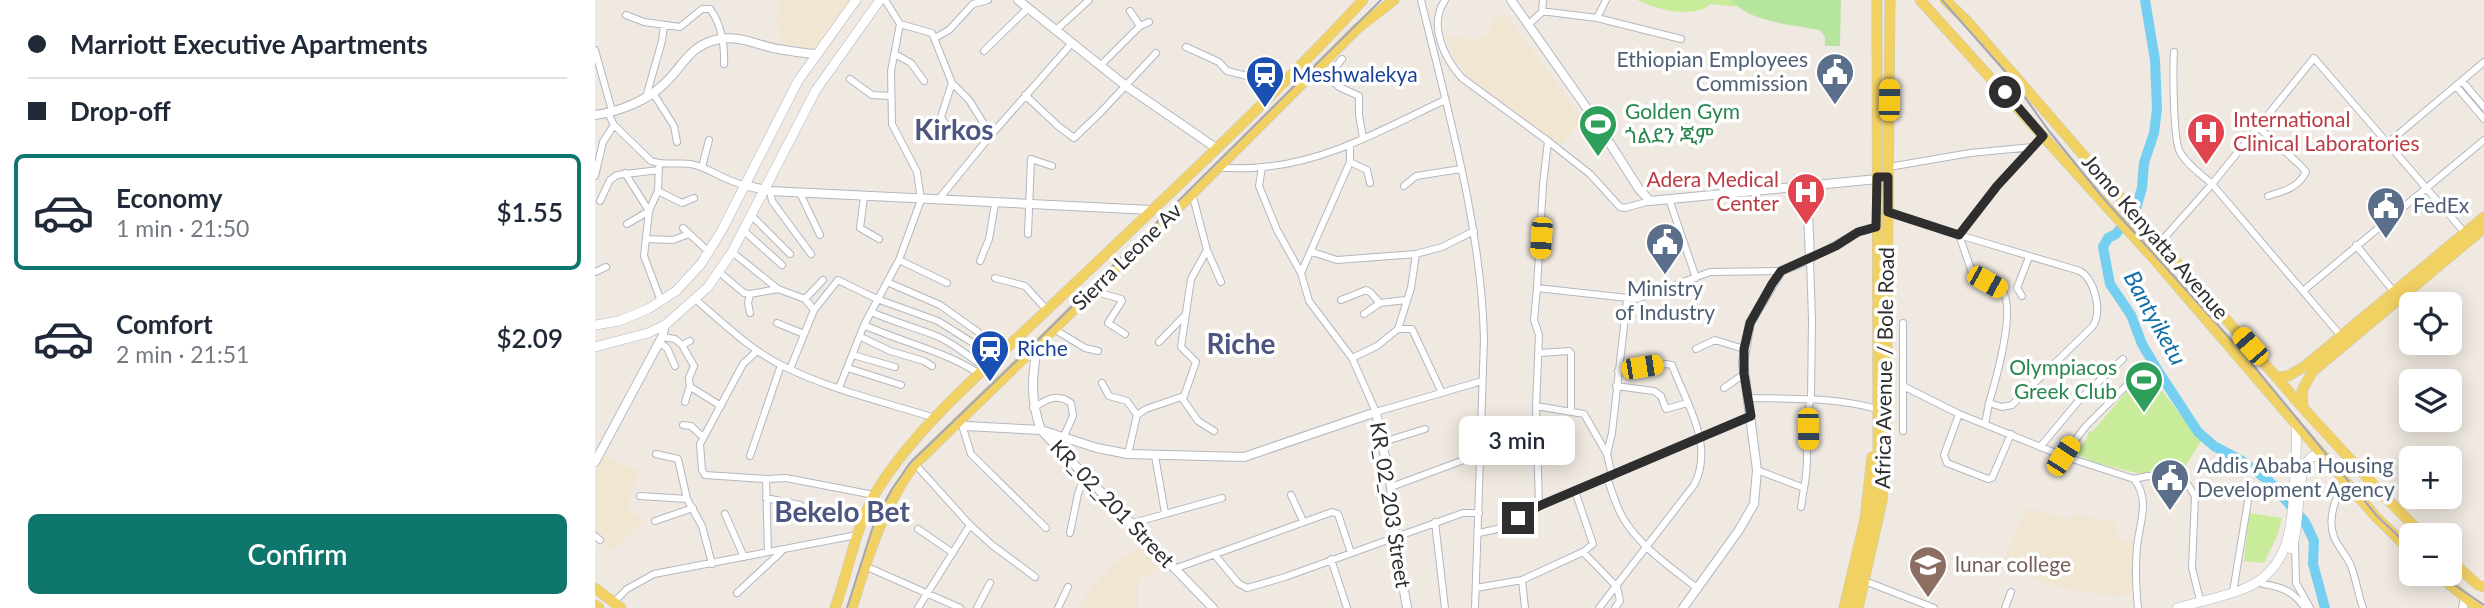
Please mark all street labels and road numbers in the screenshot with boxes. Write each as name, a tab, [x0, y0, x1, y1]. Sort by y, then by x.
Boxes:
street label: Jomo Kenyatta Avenue	[2078, 148, 2235, 324]
street label: Sierra Leone Av	[1066, 197, 1186, 315]
street label: Africa Avenue / Bole Road	[1869, 247, 1898, 489]
street label: KR_02_203 Street	[1366, 420, 1417, 590]
street label: KR_02_201 Street	[1046, 434, 1181, 572]

